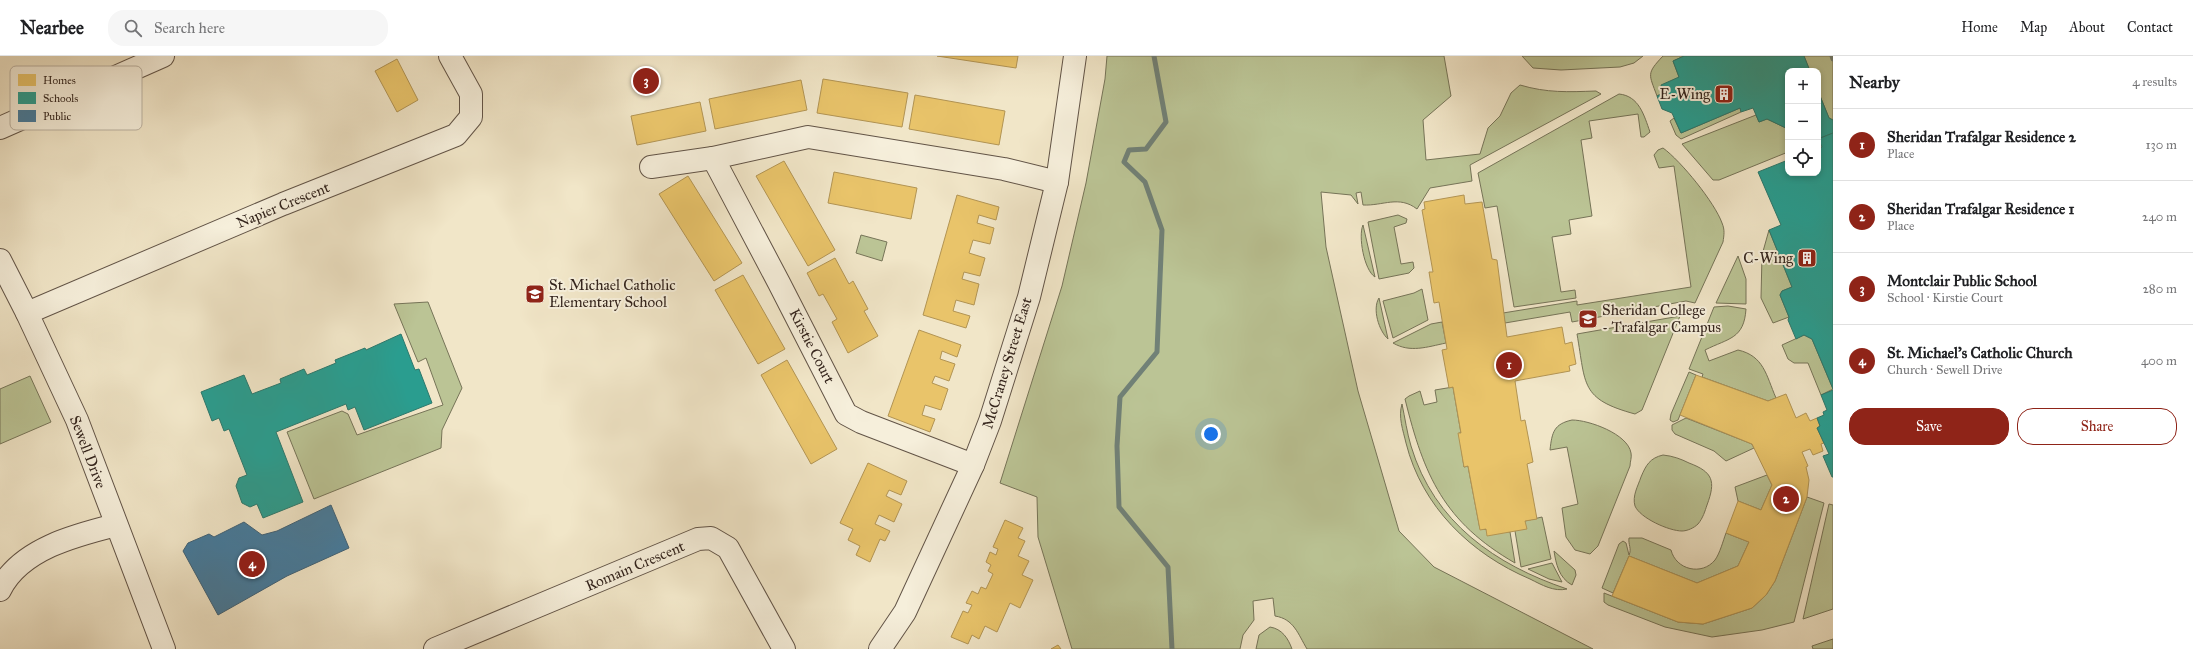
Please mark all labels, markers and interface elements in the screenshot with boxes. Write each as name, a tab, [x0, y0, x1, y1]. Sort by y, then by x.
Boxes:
search box	[108, 10, 388, 46]
text: Nearbee	[20, 16, 84, 39]
icon: search	[122, 17, 144, 39]
text: Search here	[154, 19, 225, 37]
text: Home	[1961, 19, 1998, 36]
text: Map	[2020, 19, 2047, 36]
text: About	[2069, 19, 2105, 36]
text: Contact	[2127, 19, 2173, 36]
legend	[10, 66, 142, 130]
pin: 3	[633, 66, 659, 96]
map controls	[1785, 68, 1821, 176]
button: +	[1785, 68, 1821, 104]
text: Nearby	[1849, 72, 1900, 93]
text: Homes	[43, 74, 76, 87]
text: 4 results	[2132, 74, 2177, 90]
building icon: E-Wing	[1713, 83, 1735, 105]
place label: E-Wing	[1660, 85, 1711, 103]
text: Schools	[43, 92, 78, 105]
button: −	[1785, 104, 1821, 140]
text: Public	[43, 110, 71, 123]
text: Sheridan Trafalgar Residence 2	[1887, 128, 2076, 146]
text: 1	[1859, 137, 1865, 153]
text: 130 m	[2145, 137, 2177, 153]
button: locate	[1785, 140, 1821, 176]
text: Place	[1887, 146, 1914, 162]
street label: Napier Crescent	[234, 178, 333, 232]
text: Sheridan Trafalgar Residence 1	[1887, 200, 2074, 218]
text: 2	[1859, 209, 1865, 225]
text: 240 m	[2142, 209, 2177, 225]
text: Place	[1887, 218, 1914, 234]
building icon: C-Wing	[1796, 247, 1818, 269]
place label: C-Wing	[1743, 249, 1794, 267]
text: Montclair Public School	[1887, 272, 2037, 290]
place label: St. Michael Catholic Elementary School	[549, 276, 676, 311]
text: 3	[1859, 281, 1865, 297]
text: 280 m	[2142, 281, 2177, 297]
school or university icon: St. Michael Catholic Elementary School	[524, 283, 546, 305]
text: School · Kirstie Court	[1887, 290, 2003, 306]
street label: McCraney Street East	[978, 294, 1036, 431]
place label: Sheridan College - Trafalgar Campus	[1602, 301, 1721, 336]
street label: Kirstie Court	[785, 306, 839, 387]
school or university icon: Sheridan College - Trafalgar Campus	[1577, 308, 1599, 330]
text: St. Michael's Catholic Church	[1887, 344, 2073, 362]
pin: 1	[1496, 350, 1522, 380]
text: 4	[1858, 353, 1866, 369]
text: 400 m	[2141, 353, 2177, 369]
text: Church · Sewell Drive	[1887, 362, 2003, 378]
button: Save	[1849, 408, 2009, 445]
button: Share	[2017, 408, 2177, 445]
street label: Sewell Drive	[66, 413, 110, 491]
your location	[1201, 424, 1221, 444]
pin: 2	[1773, 484, 1799, 514]
street label: Romain Crescent	[583, 537, 688, 595]
pin: 4	[239, 549, 265, 579]

